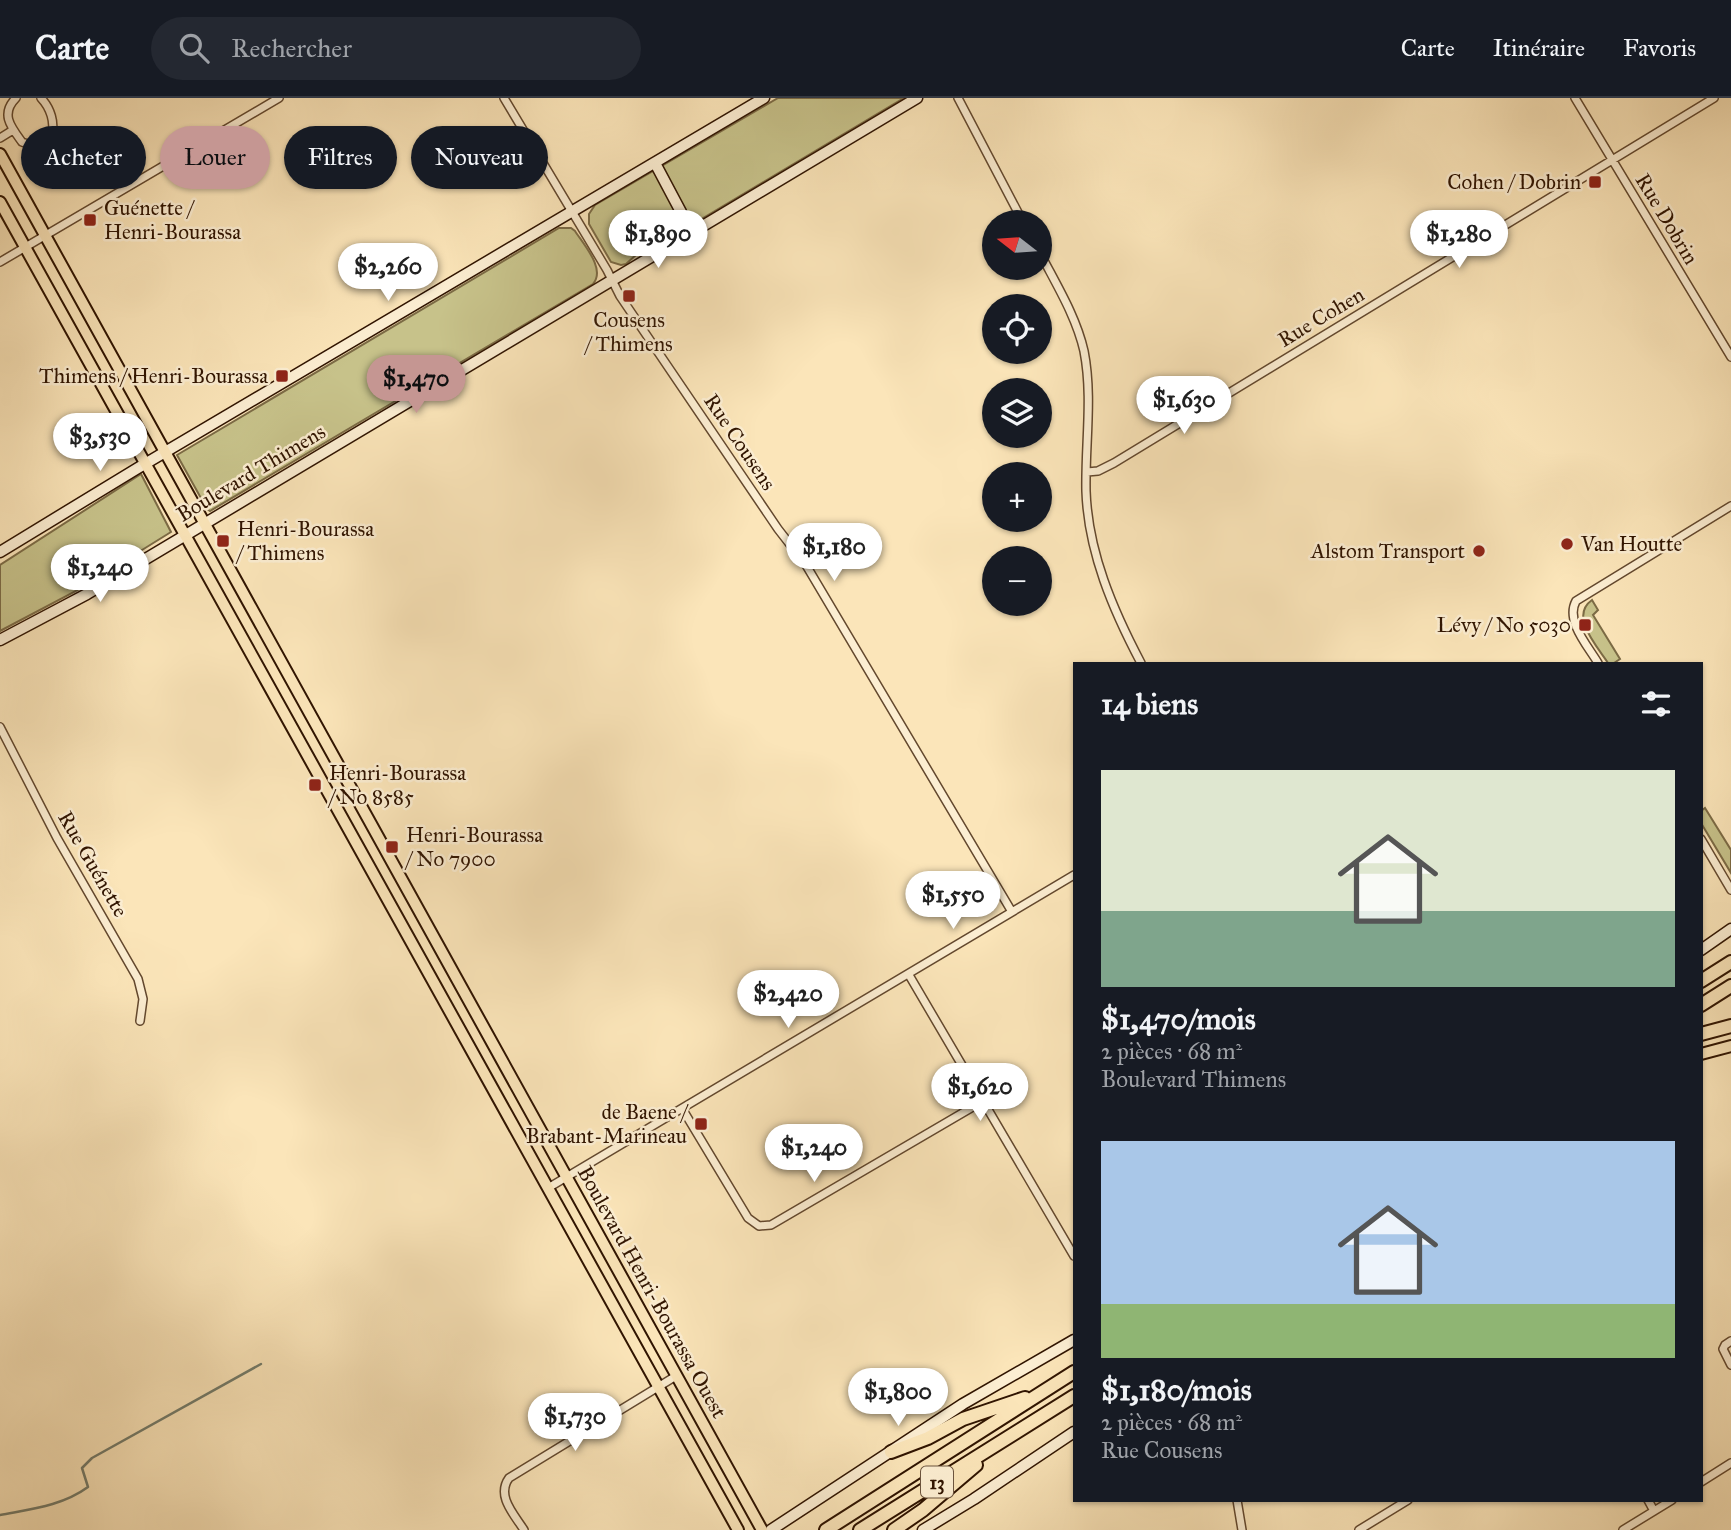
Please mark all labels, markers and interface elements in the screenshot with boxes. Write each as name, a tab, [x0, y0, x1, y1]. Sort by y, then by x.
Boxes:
search box	[151, 17, 641, 80]
text: Carte	[35, 28, 109, 68]
icon: search	[175, 29, 213, 67]
text: Rechercher	[231, 32, 352, 64]
text: Carte	[1401, 33, 1455, 63]
text: Itinéraire	[1493, 33, 1585, 63]
text: Favoris	[1623, 33, 1696, 63]
chip: Acheter	[21, 126, 146, 189]
chip: Louer	[160, 126, 270, 189]
chip: Filtres	[284, 126, 397, 189]
chip: Nouveau	[411, 126, 548, 189]
place label: Cohen / Dobrin	[1447, 169, 1581, 195]
street label: Rue Dobrin	[1630, 169, 1704, 269]
marker: Cohen / Dobrin	[1587, 174, 1603, 190]
place label: Guénette / Henri-Bourassa	[104, 195, 241, 245]
north arrow	[982, 210, 1052, 280]
map controls	[982, 210, 1052, 616]
pin: $1,890	[601, 211, 715, 270]
pin: $1,280	[1402, 211, 1516, 270]
marker: Guénette / Henri-Bourassa	[82, 212, 98, 228]
text: $1,890	[625, 219, 691, 247]
text: $1,280	[1426, 219, 1492, 247]
pin: $2,260	[331, 244, 445, 303]
text: $2,260	[354, 252, 422, 280]
street label: Rue Cohen	[1273, 281, 1369, 353]
marker: Cousens / Thimens	[621, 288, 637, 304]
button: locate	[982, 294, 1052, 364]
place label: Cousens / Thimens	[583, 307, 673, 357]
pin: $1,470	[359, 356, 473, 415]
place label: Thimens / Henri-Bourassa	[39, 363, 268, 389]
text: $1,470	[383, 364, 449, 392]
marker: Thimens / Henri-Bourassa	[274, 368, 290, 384]
pin: $1,630	[1127, 376, 1241, 436]
button: layers	[982, 378, 1052, 448]
text: $1,630	[1152, 385, 1216, 413]
street label: Rue Cousens	[698, 389, 782, 495]
pin: $3,530	[43, 414, 157, 473]
street label: Boulevard Thimens	[172, 418, 330, 528]
text: $3,530	[69, 422, 131, 450]
button: +	[982, 462, 1052, 532]
place label: Henri-Bourassa / Thimens	[235, 516, 374, 566]
pin: $1,180	[777, 524, 891, 583]
place label: Van Houtte	[1580, 531, 1682, 557]
text: $1,180	[802, 532, 866, 560]
marker: Henri-Bourassa / Thimens	[215, 533, 231, 549]
marker: Van Houtte	[1559, 536, 1575, 552]
place label: Alstom Transport	[1310, 538, 1466, 564]
marker: Alstom Transport	[1471, 543, 1487, 559]
pin: $1,240	[43, 545, 157, 604]
button: −	[982, 546, 1052, 616]
text: $1,240	[67, 553, 133, 581]
place label: Lévy / No 5030	[1437, 612, 1571, 638]
marker: Lévy / No 5030	[1577, 617, 1593, 633]
icon: filters	[1637, 685, 1675, 723]
text: 14 biens	[1101, 686, 1198, 722]
place label: Henri-Bourassa / No 8585	[327, 760, 466, 810]
marker: Henri-Bourassa / No 8585	[307, 777, 323, 793]
street label: Rue Guénette	[52, 806, 134, 922]
icon: home	[1325, 816, 1451, 942]
place label: Henri-Bourassa / No 7900	[404, 822, 543, 872]
marker: Henri-Bourassa / No 7900	[384, 839, 400, 855]
pin: $1,550	[896, 872, 1010, 931]
text: $1,550	[921, 880, 985, 908]
pin: $2,420	[731, 970, 845, 1030]
text: $2,420	[753, 979, 823, 1007]
text: $1,470/mois	[1101, 1001, 1256, 1037]
text: 2 pièces · 68 m²	[1101, 1037, 1242, 1065]
pin: $1,620	[923, 1063, 1037, 1123]
text: Boulevard Thimens	[1101, 1065, 1286, 1093]
text: $1,620	[947, 1072, 1013, 1100]
place label: de Baene / Brabant-Marineau	[526, 1099, 689, 1149]
marker: de Baene / Brabant-Marineau	[693, 1116, 709, 1132]
pin: $1,240	[757, 1124, 871, 1184]
text: $1,240	[781, 1133, 847, 1161]
street label: Boulevard Henri-Bourassa Ouest	[572, 1161, 733, 1423]
icon: home	[1325, 1187, 1451, 1313]
pin: $1,800	[841, 1368, 955, 1428]
text: $1,180/mois	[1101, 1372, 1252, 1408]
text: $1,800	[864, 1377, 932, 1405]
pin: $1,730	[518, 1394, 632, 1453]
text: $1,730	[544, 1402, 606, 1430]
text: 2 pièces · 68 m²	[1101, 1408, 1242, 1436]
text: Rue Cousens	[1101, 1436, 1222, 1464]
road number: 13	[921, 1466, 953, 1498]

